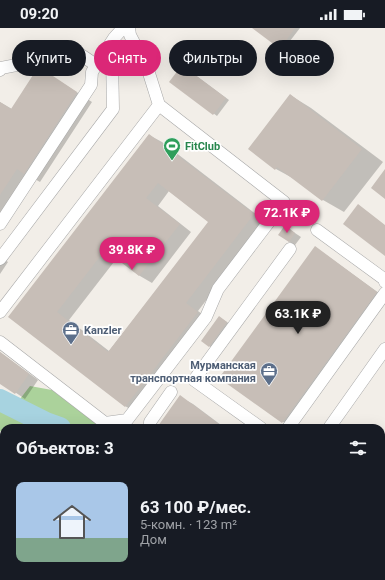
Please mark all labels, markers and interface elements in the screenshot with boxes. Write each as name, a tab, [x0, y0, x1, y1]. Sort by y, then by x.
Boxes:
text: 09:20	[20, 5, 59, 23]
chip: Купить	[12, 40, 86, 76]
chip: Снять	[94, 40, 161, 76]
chip: Фильтры	[169, 40, 257, 76]
chip: Новое	[265, 40, 334, 76]
sports icon: FitClub	[162, 136, 182, 161]
place label: FitClub	[185, 140, 220, 153]
pin: 72.1K ₽	[250, 200, 324, 234]
text: 72.1K ₽	[264, 205, 310, 220]
pin: 39.8K ₽	[95, 237, 169, 271]
text: 39.8K ₽	[109, 242, 155, 257]
pin: 63.1K ₽	[261, 301, 335, 335]
text: 63.1K ₽	[275, 306, 321, 321]
office icon: Kanzler	[61, 320, 81, 345]
place label: Kanzler	[84, 324, 122, 337]
place label: Мурманская транспортная компания	[130, 359, 256, 385]
office icon: Мурманская транспортная компания	[259, 361, 279, 386]
icon: filters	[347, 437, 369, 459]
text: Объектов: 3	[16, 438, 114, 458]
text: 63 100 ₽/мес.	[140, 497, 251, 517]
icon: home	[48, 498, 96, 546]
text: 5-комн. · 123 m²	[140, 517, 237, 532]
text: Дом	[140, 532, 167, 547]

